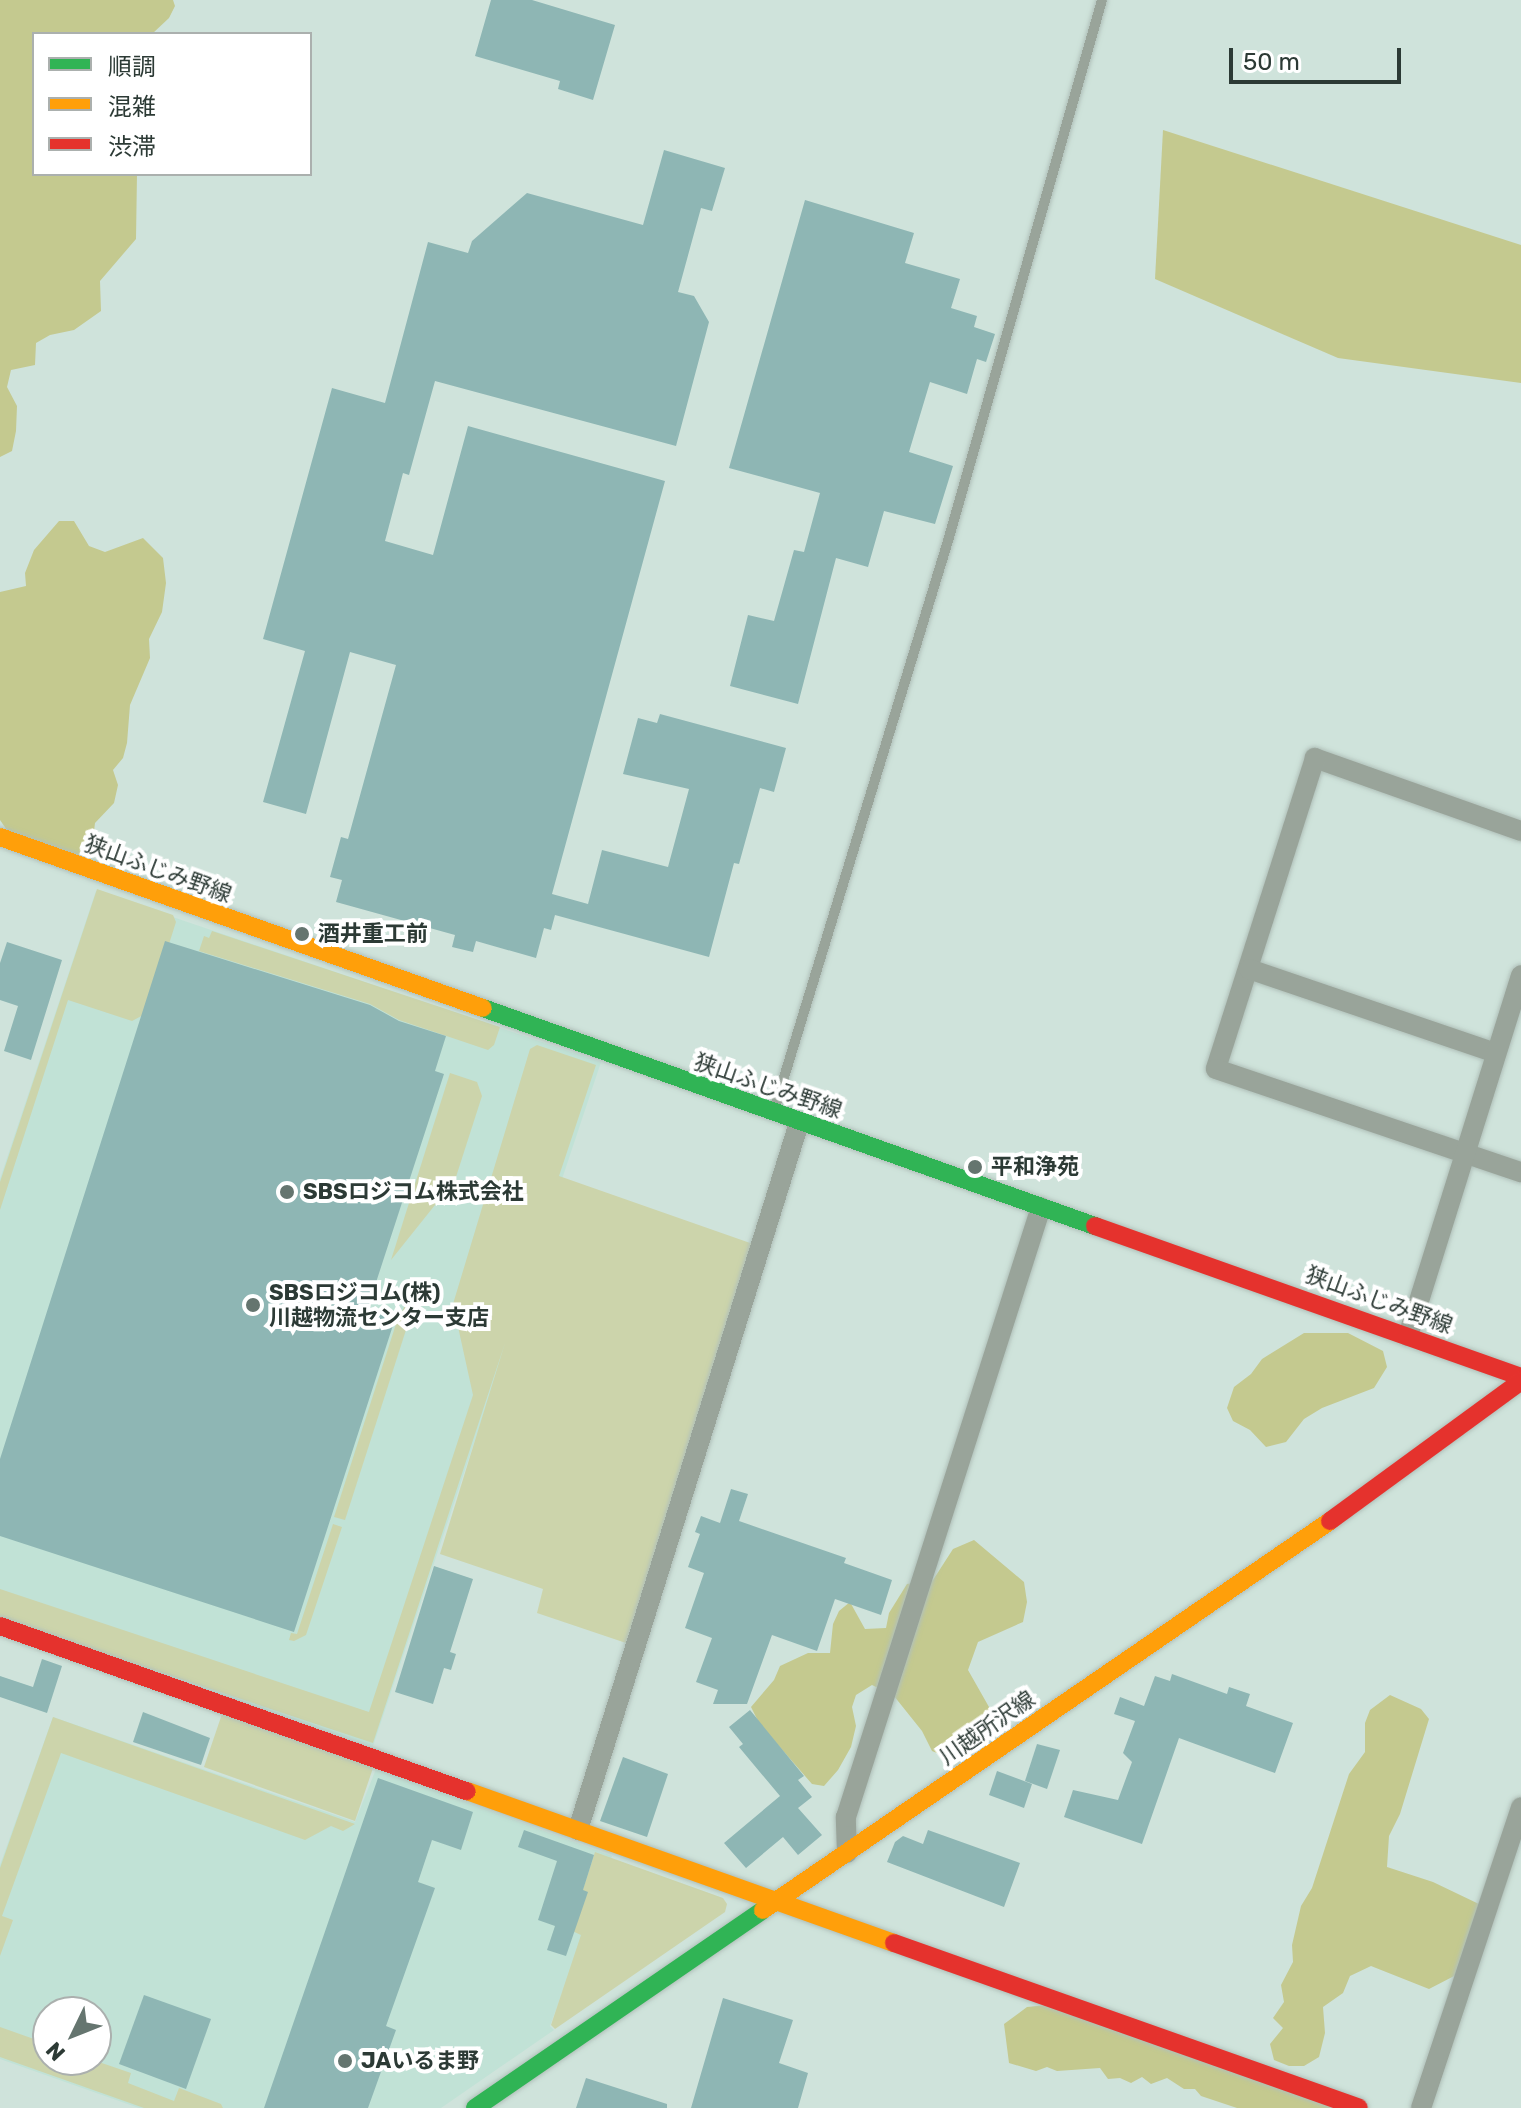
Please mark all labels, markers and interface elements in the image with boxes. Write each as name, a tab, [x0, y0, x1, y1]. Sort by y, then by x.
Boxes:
legend	[32, 32, 312, 176]
scale bar	[1233, 32, 1405, 82]
text: 50 m	[1243, 48, 1300, 76]
text: 順調	[108, 53, 156, 81]
text: 混雑	[108, 93, 156, 121]
text: 渋滞	[108, 133, 156, 161]
street label: 狭山ふじみ野線	[81, 830, 235, 908]
place label: 酒井重工前	[318, 921, 428, 947]
marker: 酒井重工前	[293, 925, 311, 943]
street label: 狭山ふじみ野線	[691, 1048, 845, 1124]
place label: 平和浄苑	[991, 1154, 1079, 1180]
marker: 平和浄苑	[966, 1158, 984, 1176]
place label: SBSロジコム株式会社	[303, 1179, 524, 1205]
marker: SBSロジコム株式会社	[278, 1183, 296, 1201]
street label: 狭山ふじみ野線	[1302, 1261, 1456, 1339]
place label: SBSロジコム(株) 川越物流センター支店	[269, 1279, 489, 1330]
marker: SBSロジコム(株) 川越物流センター支店	[244, 1296, 262, 1314]
street label: 川越所沢線	[934, 1686, 1040, 1770]
north arrow	[32, 1996, 112, 2076]
text: N	[40, 2036, 71, 2066]
place label: JAいるま野	[361, 2048, 479, 2074]
marker: JAいるま野	[336, 2052, 354, 2070]

